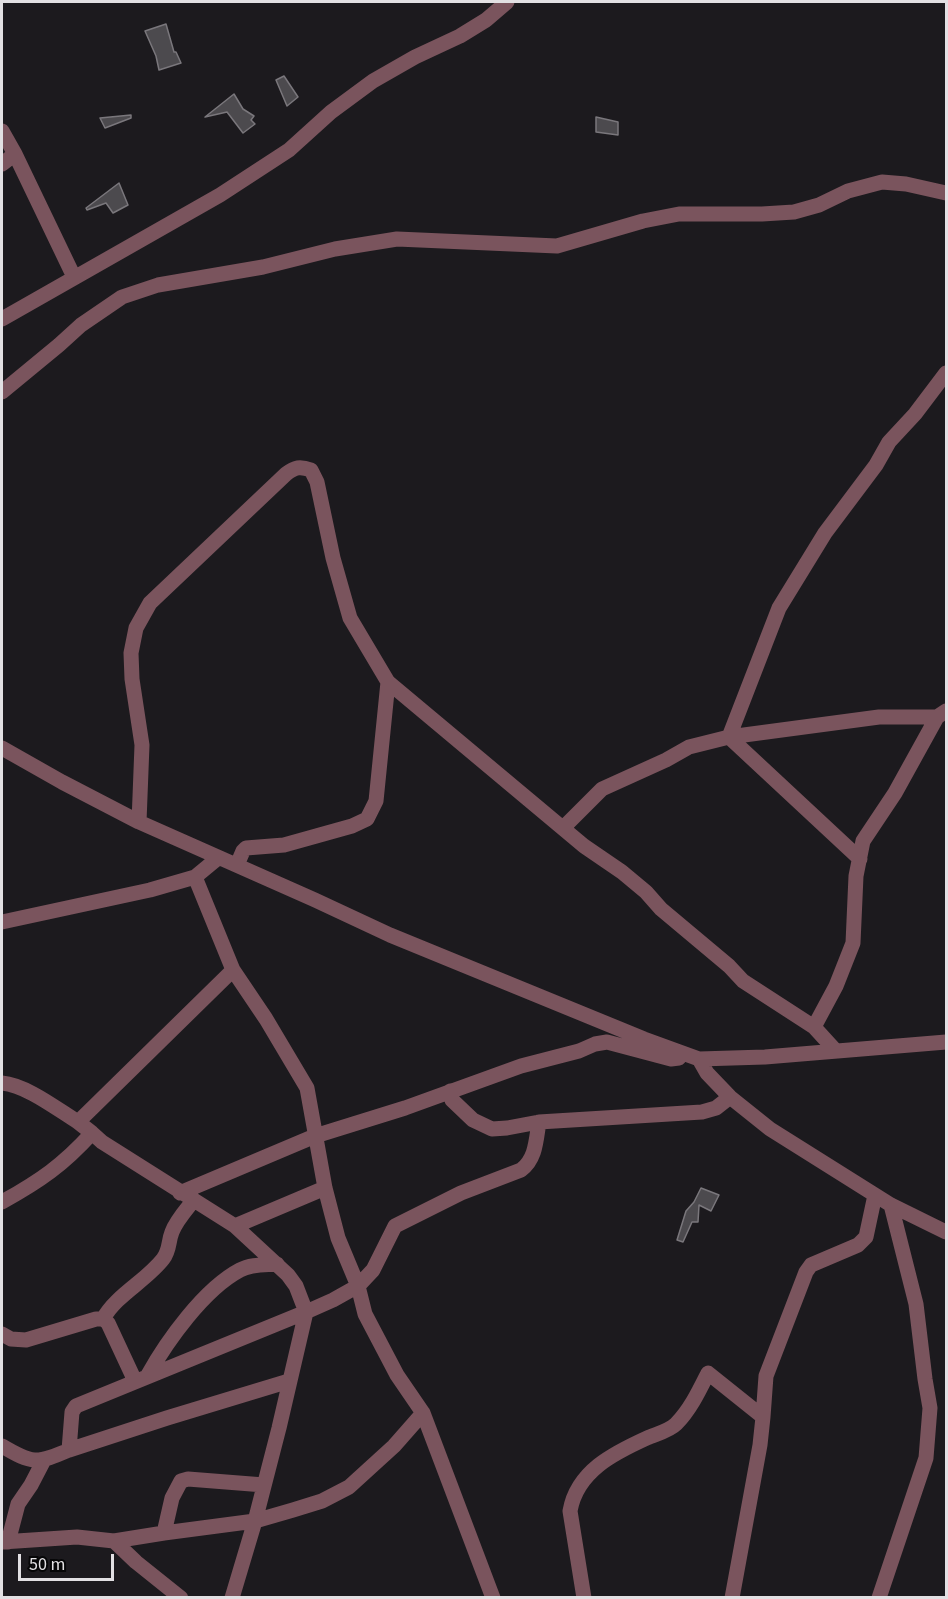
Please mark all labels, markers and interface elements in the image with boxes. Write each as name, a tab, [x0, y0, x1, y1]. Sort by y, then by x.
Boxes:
scale bar	[21, 1542, 117, 1580]
text: 50 m	[29, 1552, 65, 1577]

